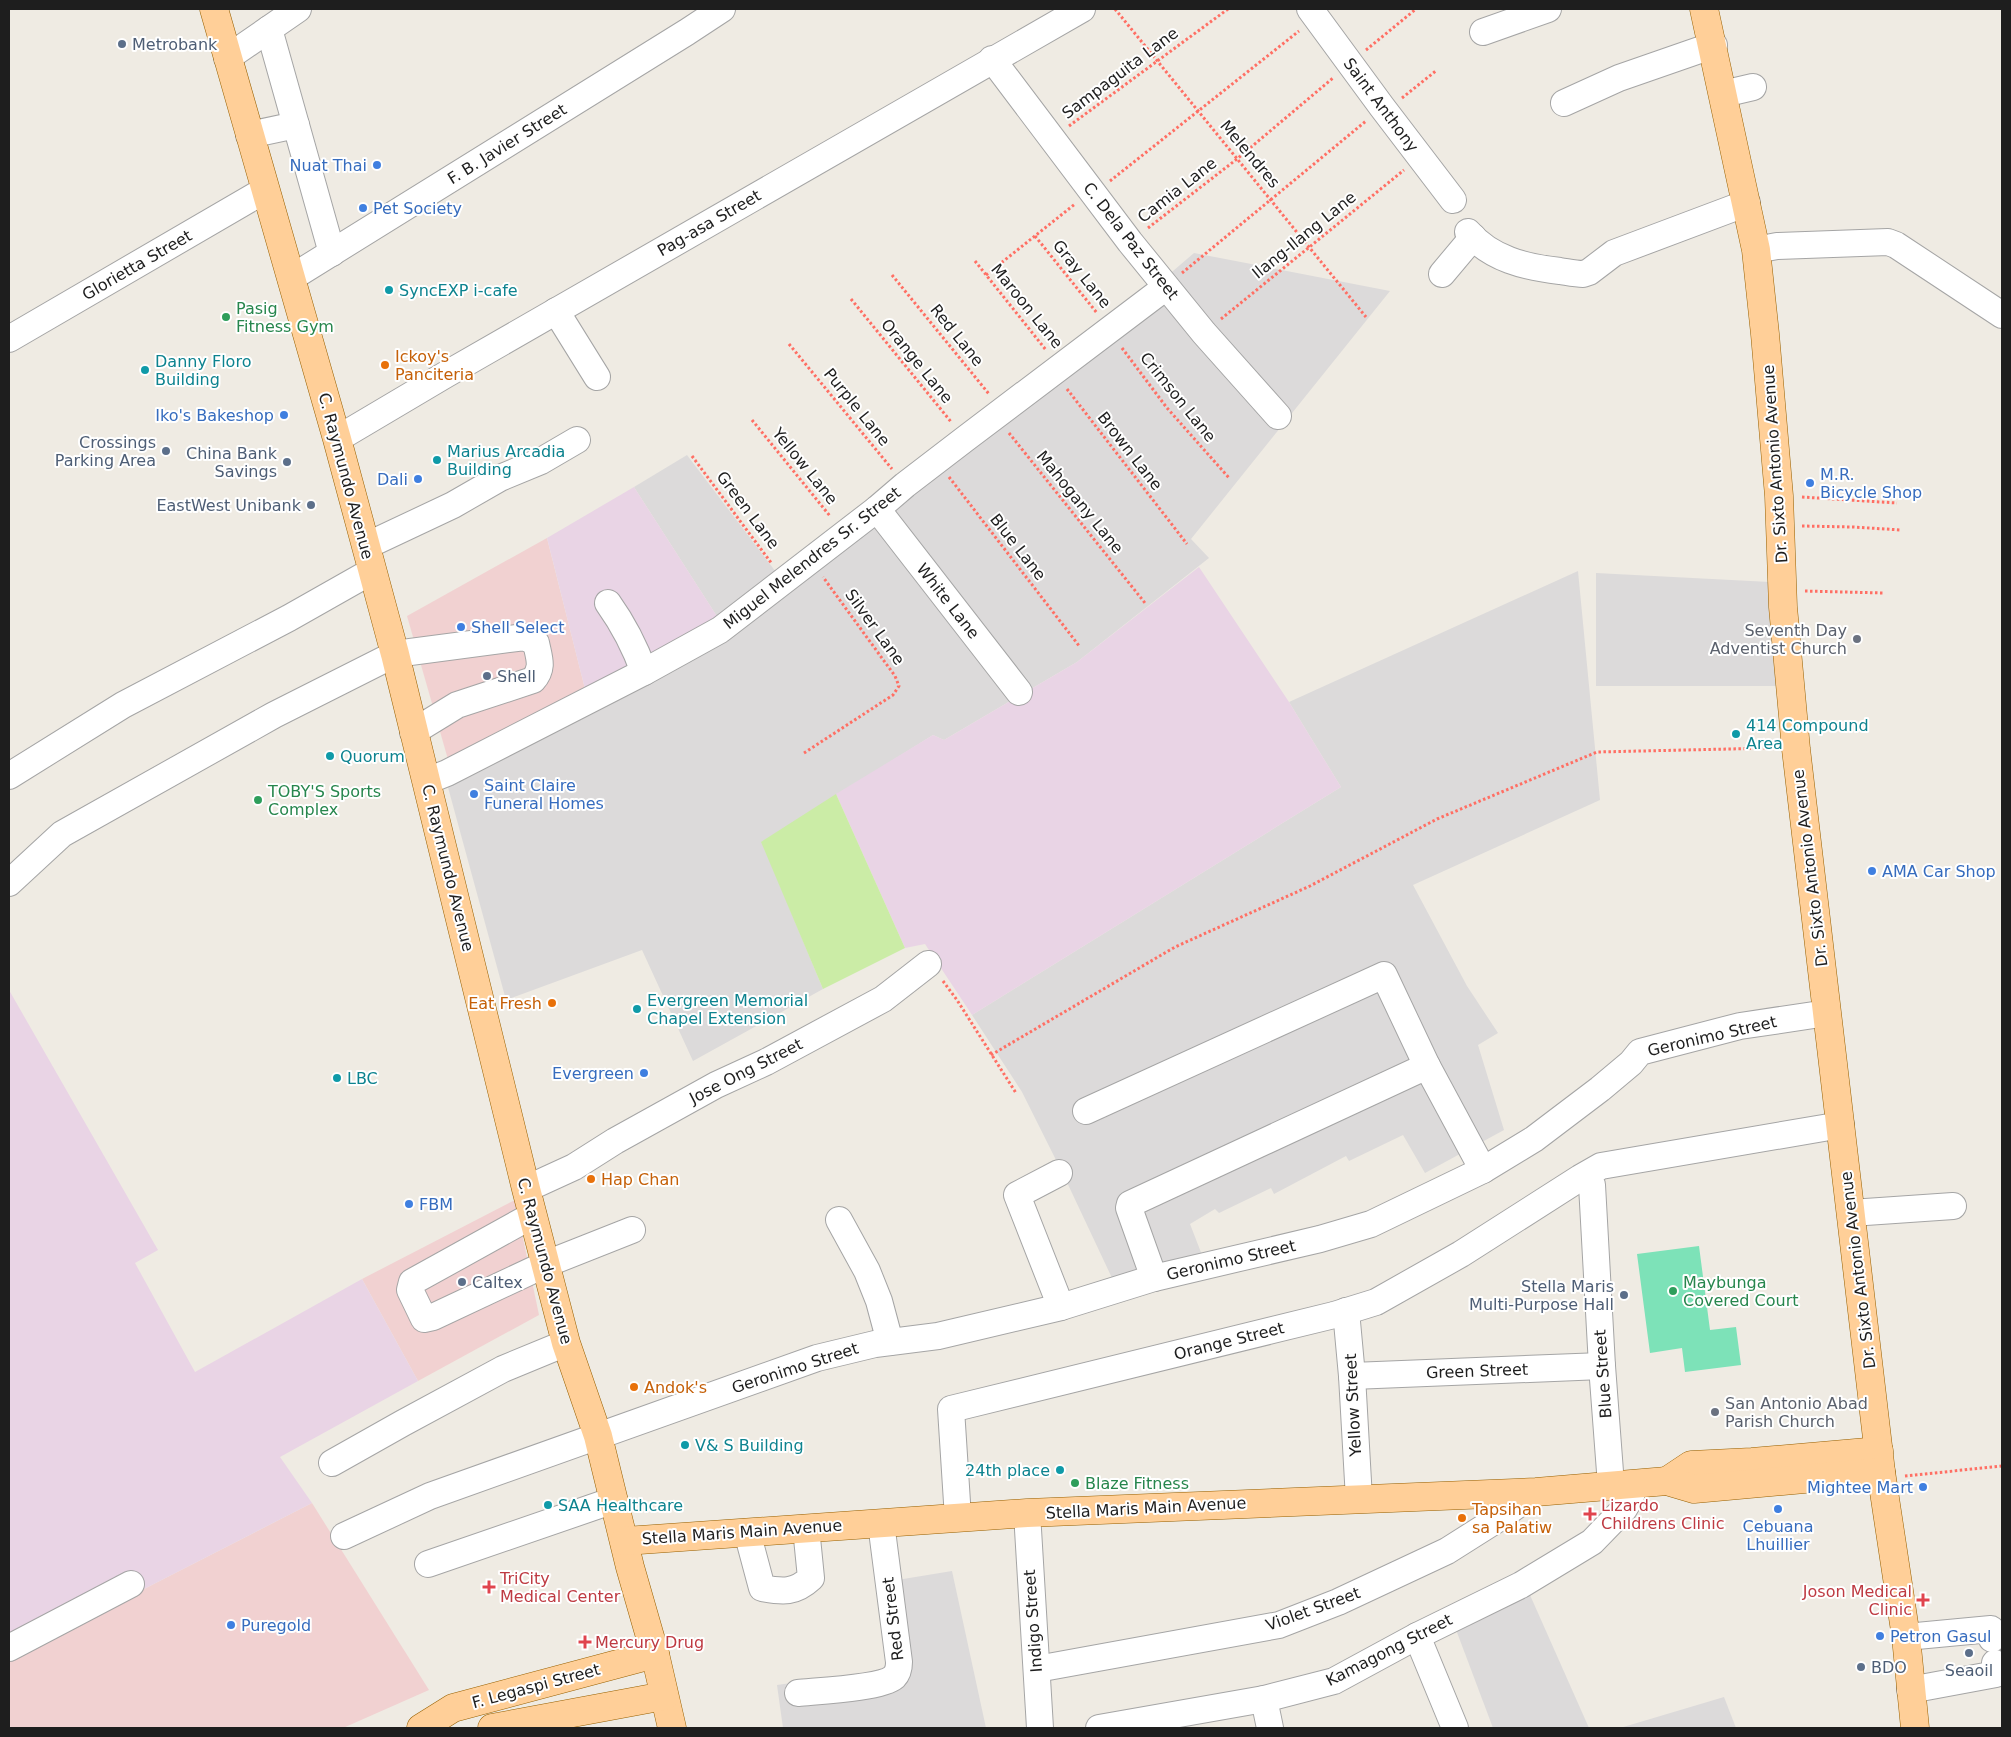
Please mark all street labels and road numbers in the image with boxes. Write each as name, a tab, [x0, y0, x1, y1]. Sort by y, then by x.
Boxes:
street label: Sampaguita Lane	[1058, 23, 1182, 123]
street label: Saint Anthony	[1339, 54, 1423, 156]
street label: F. B. Javier Street	[444, 100, 570, 188]
street label: Melendres	[1216, 116, 1284, 192]
street label: Camia Lane	[1134, 153, 1220, 227]
street label: C. Dela Paz Street	[1079, 179, 1183, 303]
street label: Pag-asa Street	[654, 186, 764, 260]
street label: Ilang-Ilang Lane	[1248, 187, 1360, 283]
street label: Glorietta Street	[79, 226, 195, 304]
street label: Gray Lane	[1049, 236, 1115, 312]
street label: Maroon Lane	[987, 260, 1067, 352]
street label: Red Lane	[926, 300, 988, 370]
street label: Orange Lane	[877, 315, 957, 407]
street label: Crimson Lane	[1136, 348, 1220, 446]
street label: Purple Lane	[820, 364, 894, 450]
street label: Dr. Sixto Antonio Avenue	[1759, 364, 1791, 564]
street label: C. Raymundo Avenue	[315, 391, 377, 561]
street label: Brown Lane	[1094, 408, 1166, 494]
street label: Yellow Lane	[768, 423, 842, 508]
street label: Mahogany Lane	[1033, 447, 1127, 557]
street label: Green Lane	[713, 467, 783, 553]
street label: Miguel Melendres Sr. Street	[720, 483, 904, 633]
street label: Blue Lane	[986, 510, 1050, 584]
street label: White Lane	[913, 560, 983, 642]
street label: Silver Lane	[841, 586, 909, 668]
street label: Dr. Sixto Antonio Avenue	[1788, 768, 1832, 968]
street label: C. Raymundo Avenue	[418, 782, 478, 954]
street label: Geronimo Street	[1646, 1012, 1778, 1060]
street label: Jose Ong Street	[685, 1034, 806, 1108]
street label: Dr. Sixto Antonio Avenue	[1836, 1170, 1880, 1370]
street label: C. Raymundo Avenue	[514, 1176, 576, 1346]
street label: Geronimo Street	[1165, 1236, 1297, 1284]
street label: Orange Street	[1172, 1318, 1286, 1364]
street label: Blue Street	[1590, 1329, 1616, 1419]
street label: Geronimo Street	[729, 1339, 861, 1397]
street label: Yellow Street	[1341, 1353, 1365, 1458]
street label: Green Street	[1426, 1360, 1528, 1382]
street label: Stella Maris Main Avenue	[1045, 1493, 1247, 1523]
street label: Stella Maris Main Avenue	[641, 1516, 843, 1548]
street label: Indigo Street	[1020, 1569, 1046, 1673]
street label: Red Street	[878, 1576, 908, 1662]
street label: Violet Street	[1263, 1583, 1363, 1635]
street label: Kamagong Street	[1323, 1610, 1455, 1690]
street label: F. Legaspi Street	[470, 1660, 602, 1712]

